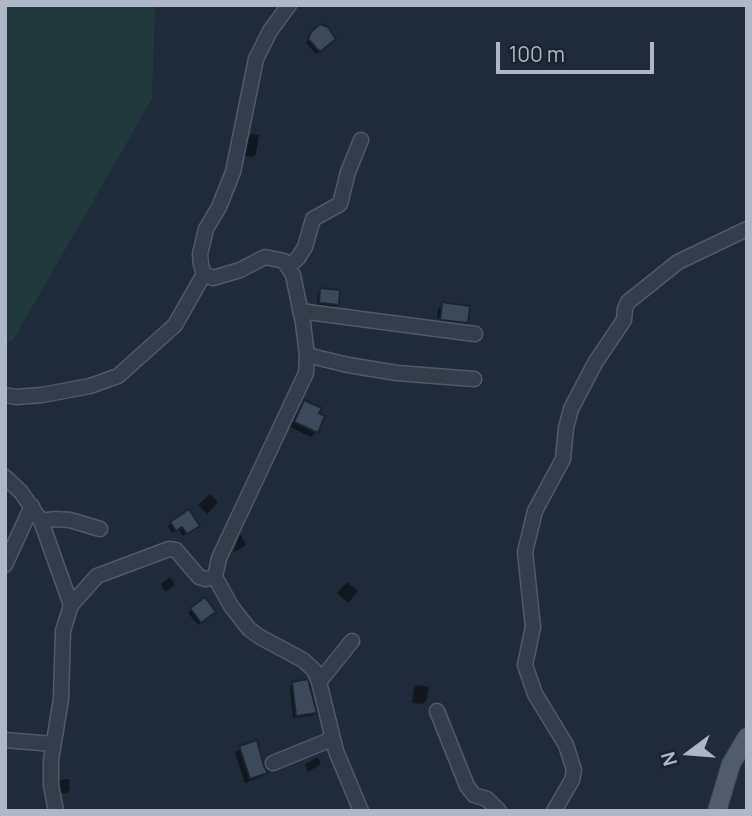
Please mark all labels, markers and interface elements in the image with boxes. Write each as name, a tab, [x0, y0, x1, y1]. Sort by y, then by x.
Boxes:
scale bar	[500, 28, 658, 72]
text: 100 m	[509, 40, 565, 68]
north arrow	[654, 718, 724, 788]
text: N	[654, 749, 683, 769]

